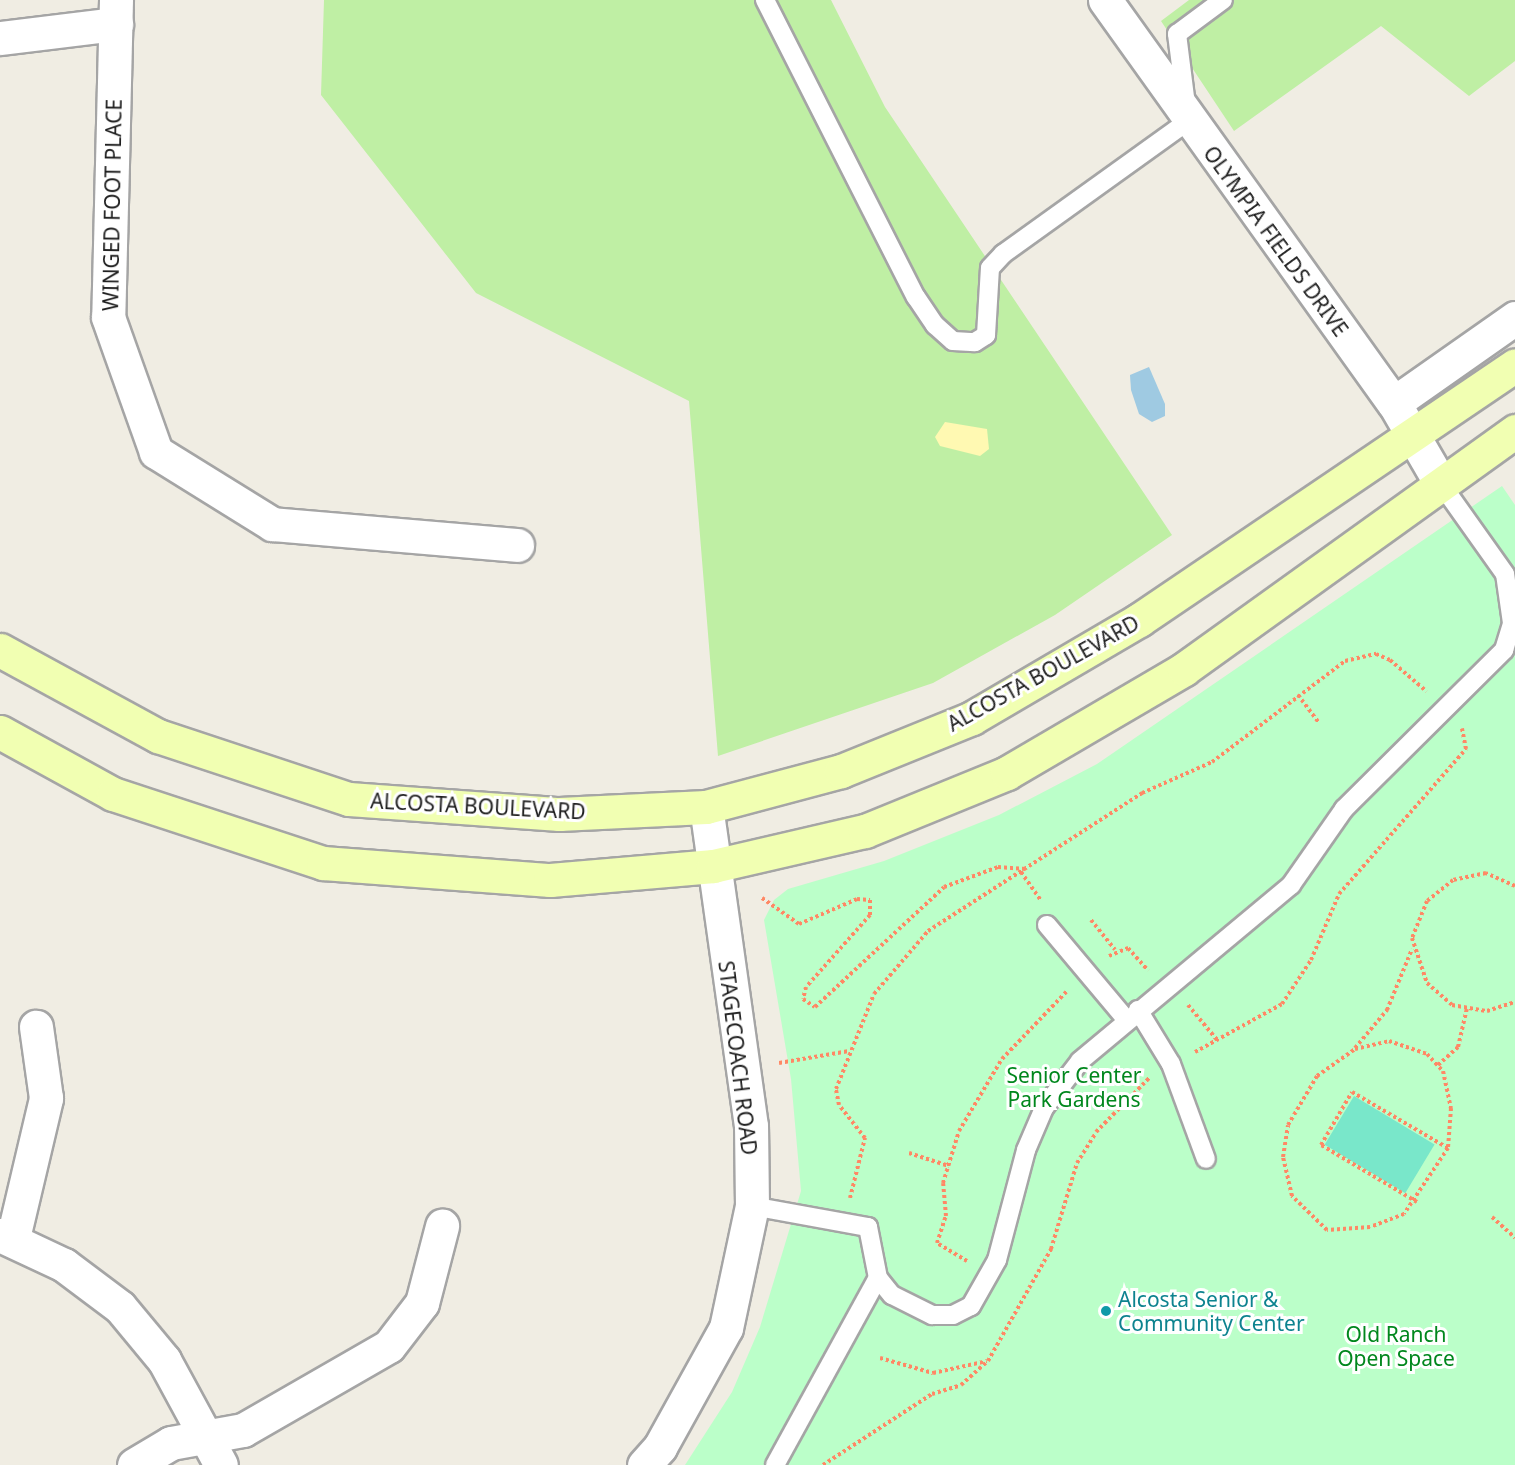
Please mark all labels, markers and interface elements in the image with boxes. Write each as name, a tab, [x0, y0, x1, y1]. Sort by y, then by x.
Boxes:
street label: WINGED FOOT PLACE	[98, 99, 126, 311]
street label: OLYMPIA FIELDS DRIVE	[1198, 141, 1354, 341]
street label: ALCOSTA BOULEVARD	[943, 610, 1143, 736]
street label: ALCOSTA BOULEVARD	[370, 788, 586, 824]
street label: STAGECOACH ROAD	[714, 959, 762, 1157]
park label: Senior Center Park Gardens	[1007, 1062, 1141, 1112]
place label: Alcosta Senior & Community Center	[1118, 1286, 1305, 1336]
marker: Alcosta Senior & Community Center	[1099, 1304, 1113, 1318]
park label: Old Ranch Open Space	[1337, 1321, 1455, 1371]

